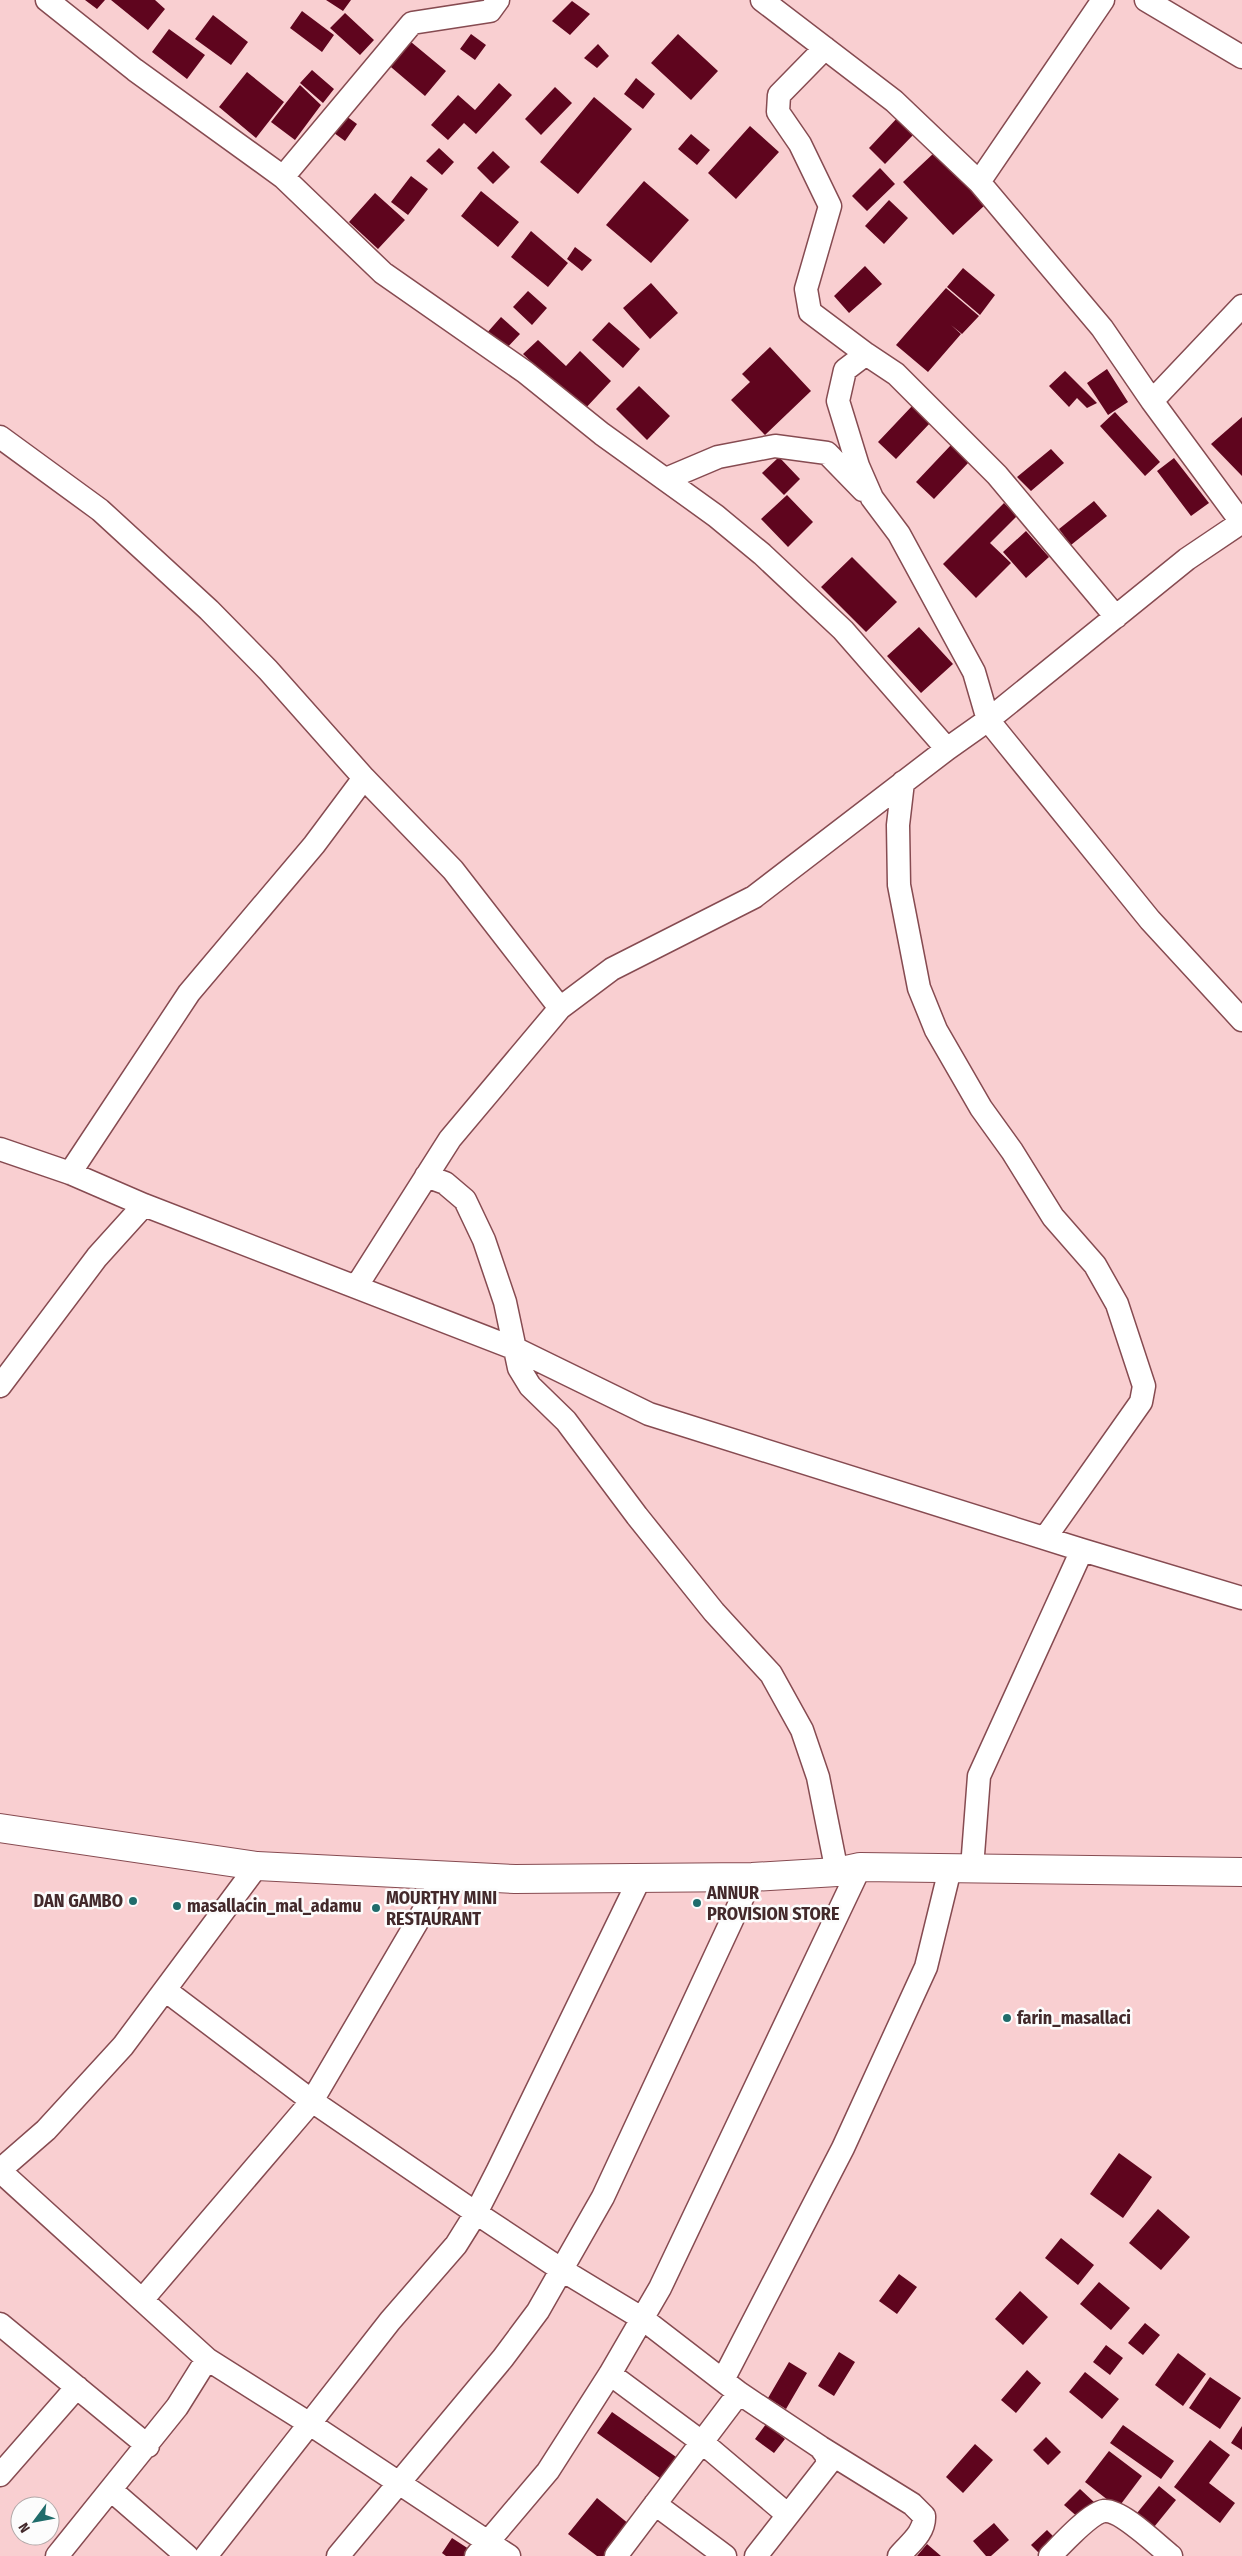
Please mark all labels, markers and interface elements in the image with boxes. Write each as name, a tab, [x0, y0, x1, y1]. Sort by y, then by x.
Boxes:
place label: ANNUR PROVISION STORE	[706, 1882, 840, 1925]
place label: MOURTHY MINI RESTAURANT	[386, 1887, 497, 1930]
place label: DAN GAMBO	[33, 1890, 123, 1912]
marker: DAN GAMBO	[127, 1895, 139, 1907]
place label: masallacin_mal_adamu	[187, 1895, 362, 1917]
marker: ANNUR PROVISION STORE	[691, 1897, 703, 1909]
marker: masallacin_mal_adamu	[171, 1900, 183, 1912]
marker: MOURTHY MINI RESTAURANT	[370, 1902, 382, 1914]
place label: farin_masallaci	[1017, 2007, 1131, 2029]
marker: farin_masallaci	[1001, 2012, 1013, 2024]
north arrow	[10, 2496, 60, 2546]
text: N	[15, 2520, 34, 2536]

